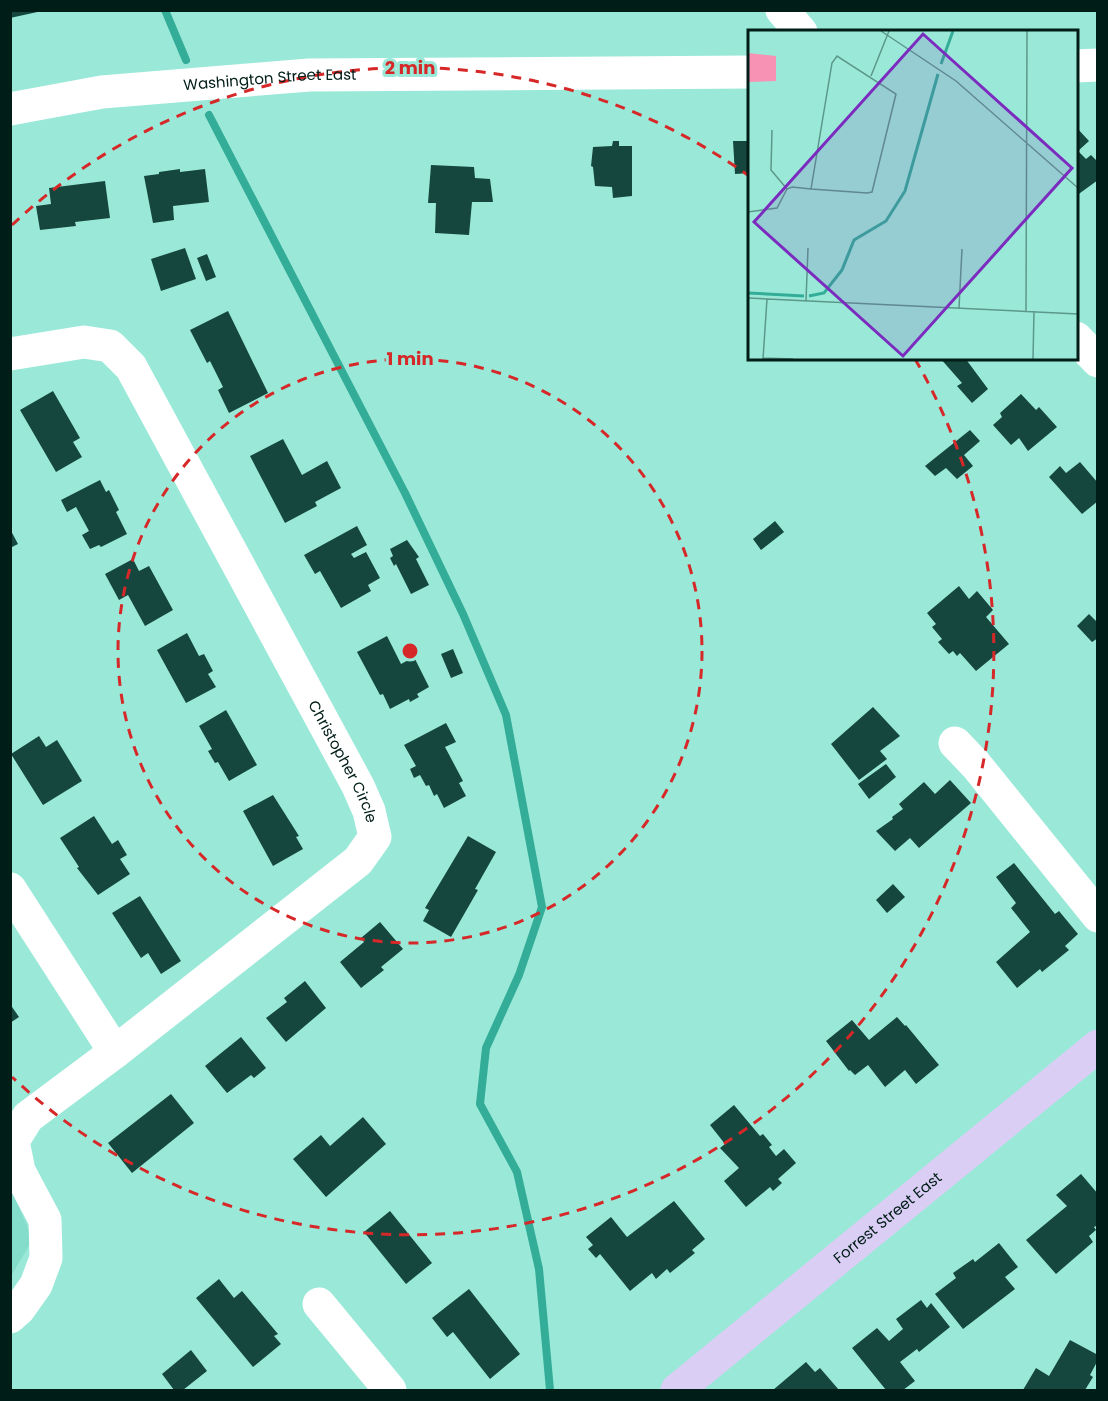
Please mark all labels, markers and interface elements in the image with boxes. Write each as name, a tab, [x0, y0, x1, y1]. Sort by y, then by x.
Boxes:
inset map	[748, 30, 1078, 360]
text: 2 min	[385, 55, 435, 80]
street label: Washington Street East	[182, 64, 357, 95]
text: 1 min	[386, 346, 434, 371]
centre of rings	[400, 641, 420, 661]
street label: Christopher Circle	[303, 696, 382, 825]
street label: Forrest Street East	[829, 1167, 946, 1268]

